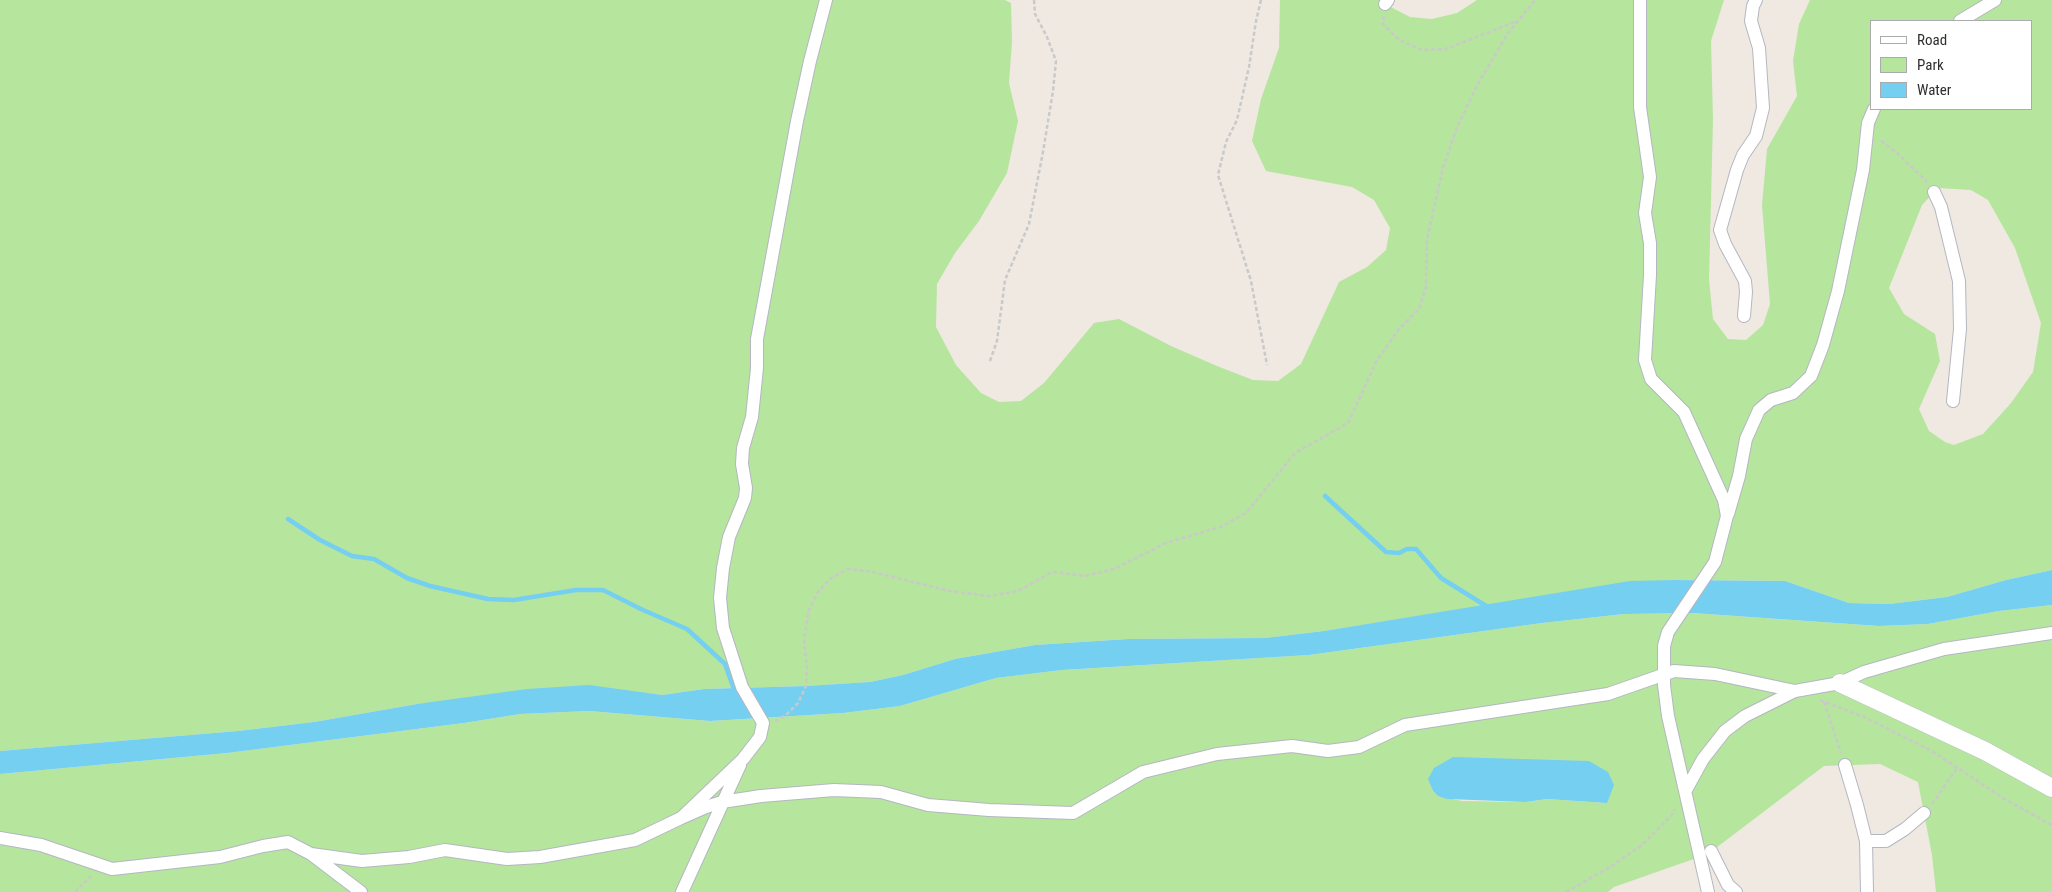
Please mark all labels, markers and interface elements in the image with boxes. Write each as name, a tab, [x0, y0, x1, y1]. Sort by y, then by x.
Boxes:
legend	[1870, 20, 2032, 110]
text: Road	[1917, 31, 1947, 49]
text: Park	[1917, 56, 1944, 74]
text: Water	[1917, 81, 1951, 99]

